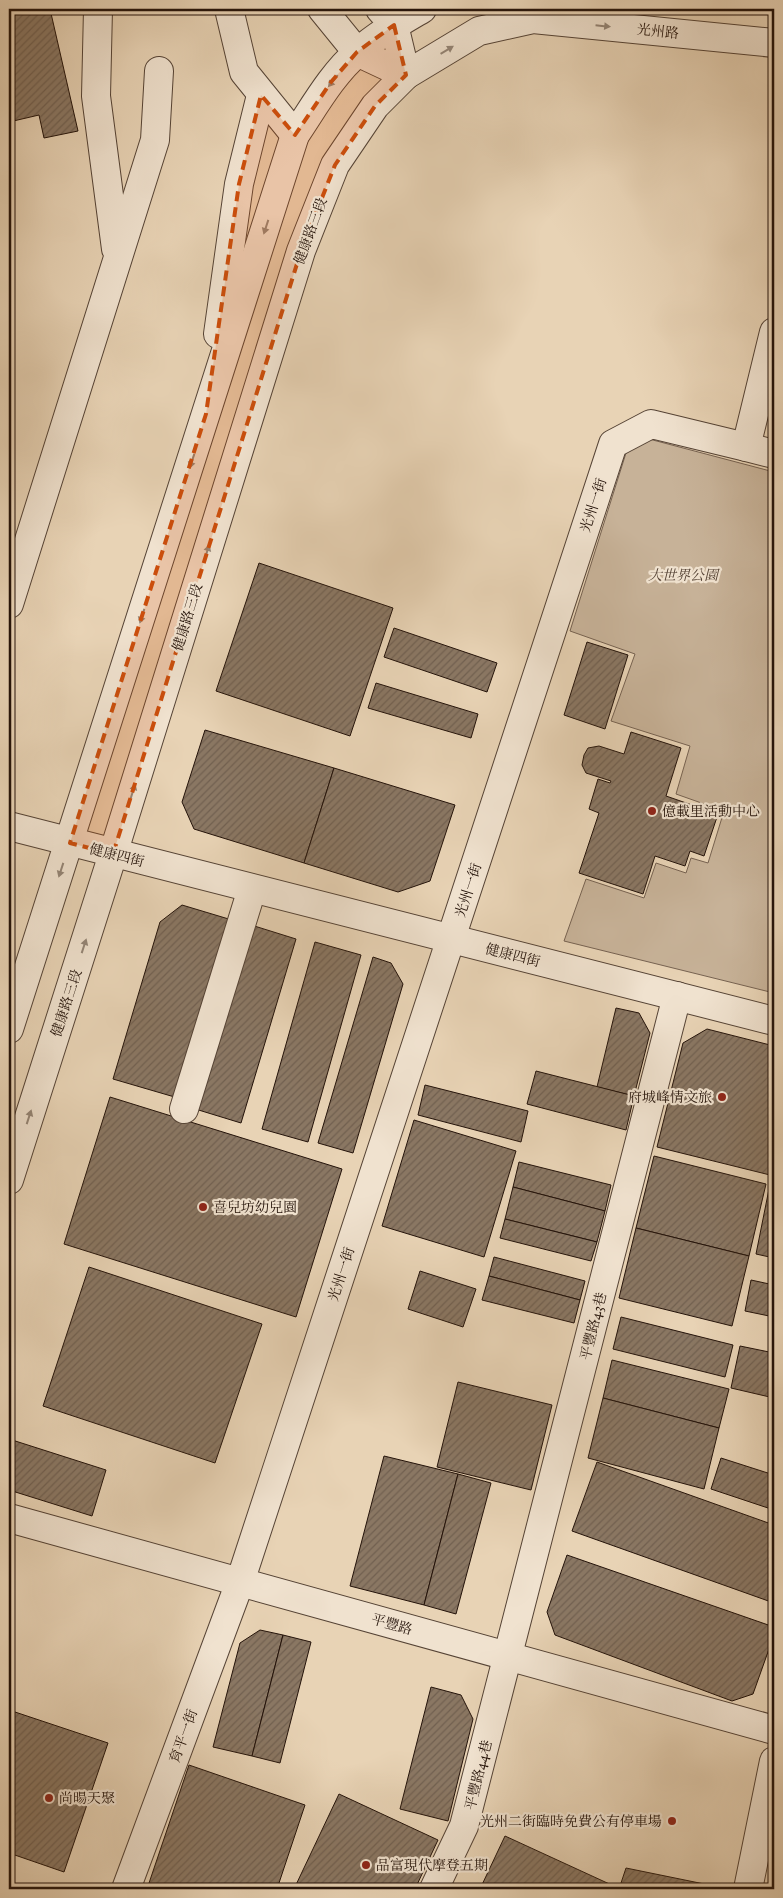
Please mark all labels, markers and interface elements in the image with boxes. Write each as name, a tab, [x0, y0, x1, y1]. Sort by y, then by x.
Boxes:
street label: 光州路	[636, 21, 680, 42]
one-way arrow	[595, 22, 611, 30]
one-way arrow	[441, 45, 454, 54]
one-way arrow	[327, 74, 338, 87]
street label: 健康路三段	[291, 195, 330, 267]
one-way arrow	[262, 220, 269, 235]
one-way arrow	[187, 453, 195, 468]
street label: 光州一街	[577, 476, 610, 534]
one-way arrow	[204, 544, 212, 559]
park label: 大世界公園	[648, 567, 720, 584]
street label: 健康路三段	[169, 581, 206, 653]
one-way arrow	[138, 608, 146, 623]
one-way arrow	[130, 783, 138, 798]
place label: 億載里活動中心	[662, 803, 760, 820]
marker: 億載里活動中心	[646, 805, 658, 817]
street label: 健康四街	[88, 840, 146, 871]
street label: 光州一街	[452, 861, 485, 919]
one-way arrow	[57, 863, 64, 878]
one-way arrow	[81, 938, 88, 953]
street label: 健康四街	[484, 940, 542, 971]
street label: 健康路三段	[48, 967, 85, 1039]
place label: 府城峰情文旅	[628, 1089, 712, 1106]
marker: 府城峰情文旅	[716, 1091, 728, 1103]
one-way arrow	[25, 1109, 33, 1124]
place label: 喜兒坊幼兒園	[213, 1199, 297, 1216]
marker: 喜兒坊幼兒園	[197, 1201, 209, 1213]
street label: 光州一街	[325, 1245, 358, 1303]
street label: 平豐路43巷	[577, 1290, 610, 1362]
street label: 平豐路	[369, 1611, 414, 1638]
street label: 育平一街	[166, 1707, 201, 1765]
street label: 平豐路44巷	[462, 1738, 495, 1812]
place label: 尚暘天聚	[59, 1790, 115, 1807]
marker: 尚暘天聚	[43, 1792, 55, 1804]
place label: 光州二街臨時免費公有停車場	[480, 1813, 662, 1830]
marker: 光州二街臨時免費公有停車場	[666, 1815, 678, 1827]
place label: 品富現代摩登五期	[376, 1857, 488, 1874]
marker: 品富現代摩登五期	[360, 1859, 372, 1871]

